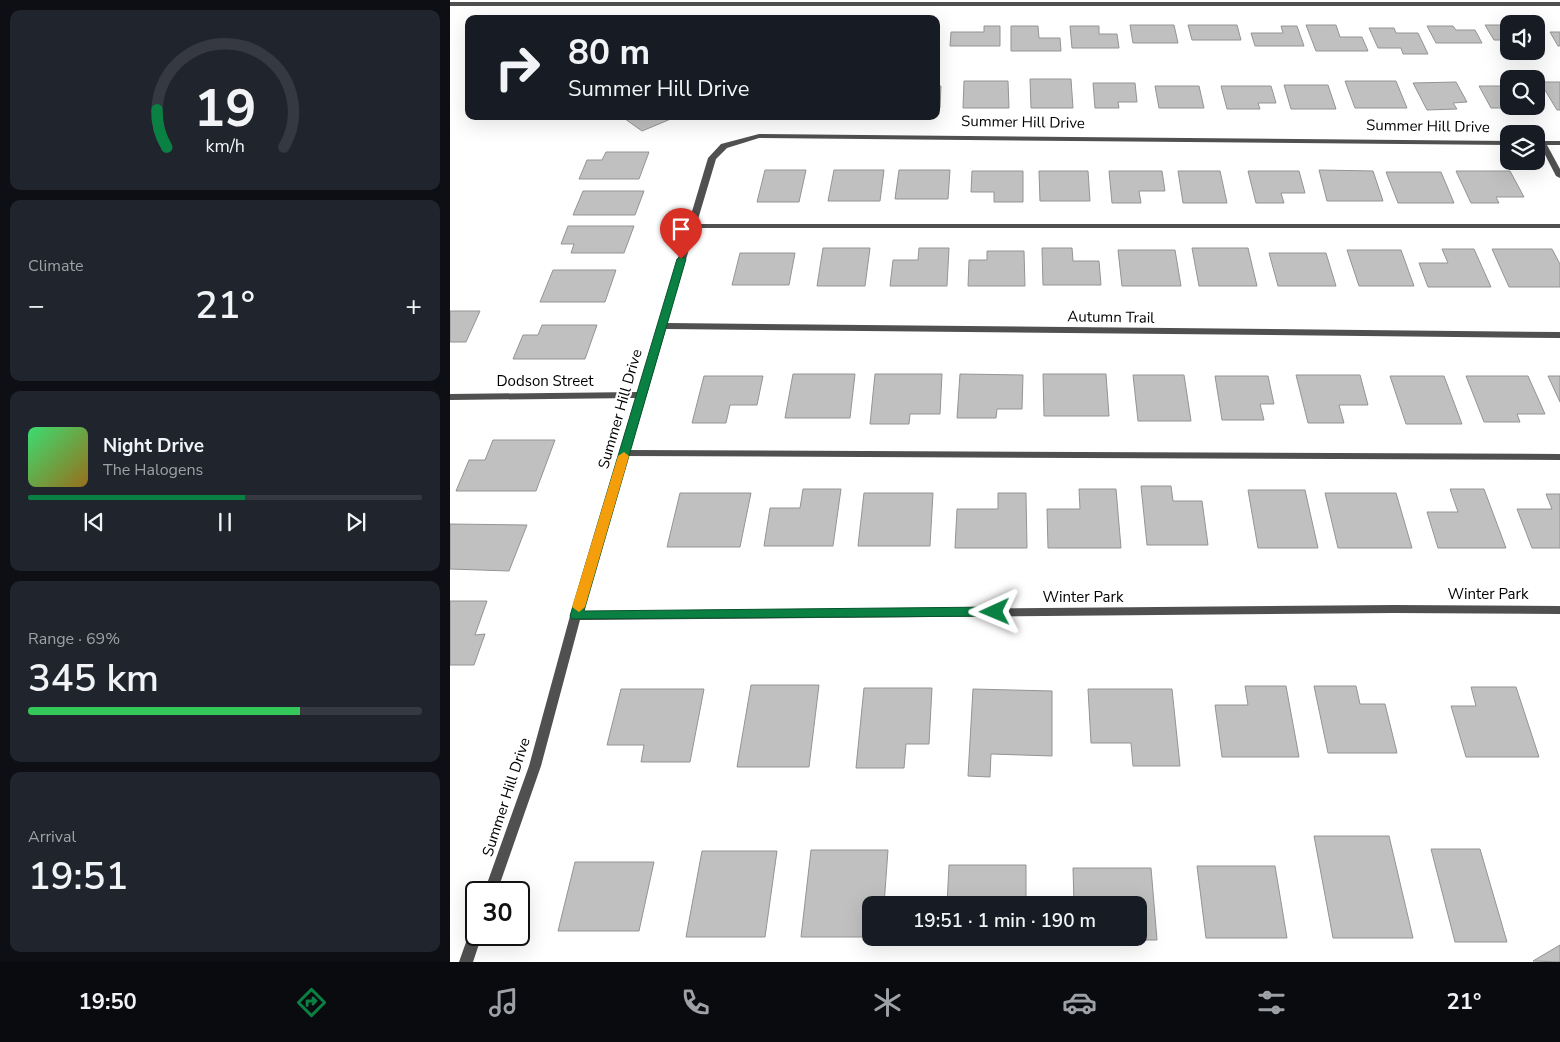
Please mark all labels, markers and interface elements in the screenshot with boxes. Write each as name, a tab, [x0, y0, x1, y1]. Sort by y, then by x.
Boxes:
map controls	[1500, 15, 1545, 170]
button: sound	[1500, 15, 1545, 60]
text: 80 m	[568, 29, 650, 76]
icon: right	[485, 35, 550, 100]
button: search	[1500, 70, 1545, 115]
text: 19	[194, 73, 256, 144]
text: Summer Hill Drive	[568, 74, 749, 104]
street label: Summer Hill Drive	[961, 111, 1085, 133]
street label: Summer Hill Drive	[1366, 115, 1490, 137]
button: layers	[1500, 125, 1545, 170]
text: km/h	[205, 134, 245, 158]
pin	[660, 208, 702, 259]
icon: arrive	[667, 215, 695, 243]
text: Climate	[28, 255, 83, 277]
text: 21°	[195, 280, 255, 331]
text: −	[28, 287, 45, 325]
text: +	[405, 287, 422, 325]
street label: Autumn Trail	[1067, 306, 1155, 328]
street label: Summer Hill Drive	[593, 347, 647, 471]
street label: Dodson Street	[496, 371, 594, 391]
text: Night Drive	[103, 433, 204, 459]
text: The Halogens	[103, 459, 203, 481]
icon: previous	[80, 508, 108, 536]
icon: pause	[211, 508, 239, 536]
icon: next	[342, 508, 370, 536]
street label: Winter Park	[1448, 584, 1529, 604]
position arrow	[968, 585, 1020, 637]
street label: Winter Park	[1043, 587, 1124, 607]
text: Range · 69%	[28, 628, 120, 650]
text: 345 km	[28, 653, 159, 704]
street label: Summer Hill Drive	[477, 735, 535, 859]
text: Arrival	[28, 826, 76, 848]
text: 19:51	[28, 851, 128, 902]
speed limit sign: 30	[465, 881, 530, 946]
text: 19:51 · 1 min · 190 m	[913, 908, 1096, 934]
icon: directions	[294, 985, 329, 1020]
icon: music	[486, 985, 521, 1020]
icon: phone	[678, 985, 713, 1020]
icon: climate	[870, 985, 905, 1020]
icon: car	[1062, 985, 1097, 1020]
icon: filters	[1254, 985, 1289, 1020]
text: 19:50	[79, 987, 137, 1017]
text: 21°	[1447, 987, 1481, 1017]

